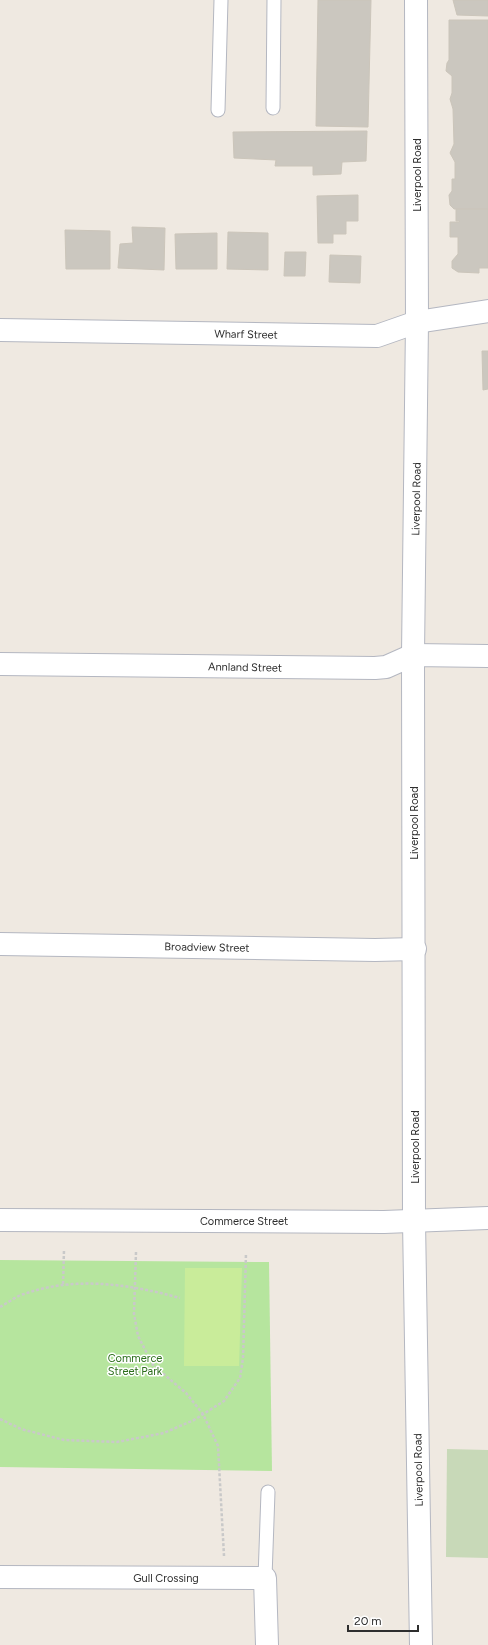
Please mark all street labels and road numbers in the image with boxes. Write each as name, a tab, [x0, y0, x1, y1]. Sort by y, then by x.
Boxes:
street label: Liverpool Road	[411, 138, 424, 212]
street label: Wharf Street	[214, 327, 278, 342]
street label: Liverpool Road	[409, 462, 424, 536]
street label: Annland Street	[208, 660, 282, 675]
street label: Liverpool Road	[408, 786, 421, 860]
street label: Broadview Street	[164, 940, 250, 955]
street label: Liverpool Road	[409, 1110, 422, 1184]
street label: Commerce Street	[200, 1215, 288, 1228]
street label: Liverpool Road	[411, 1433, 426, 1507]
street label: Gull Crossing	[133, 1572, 199, 1585]

